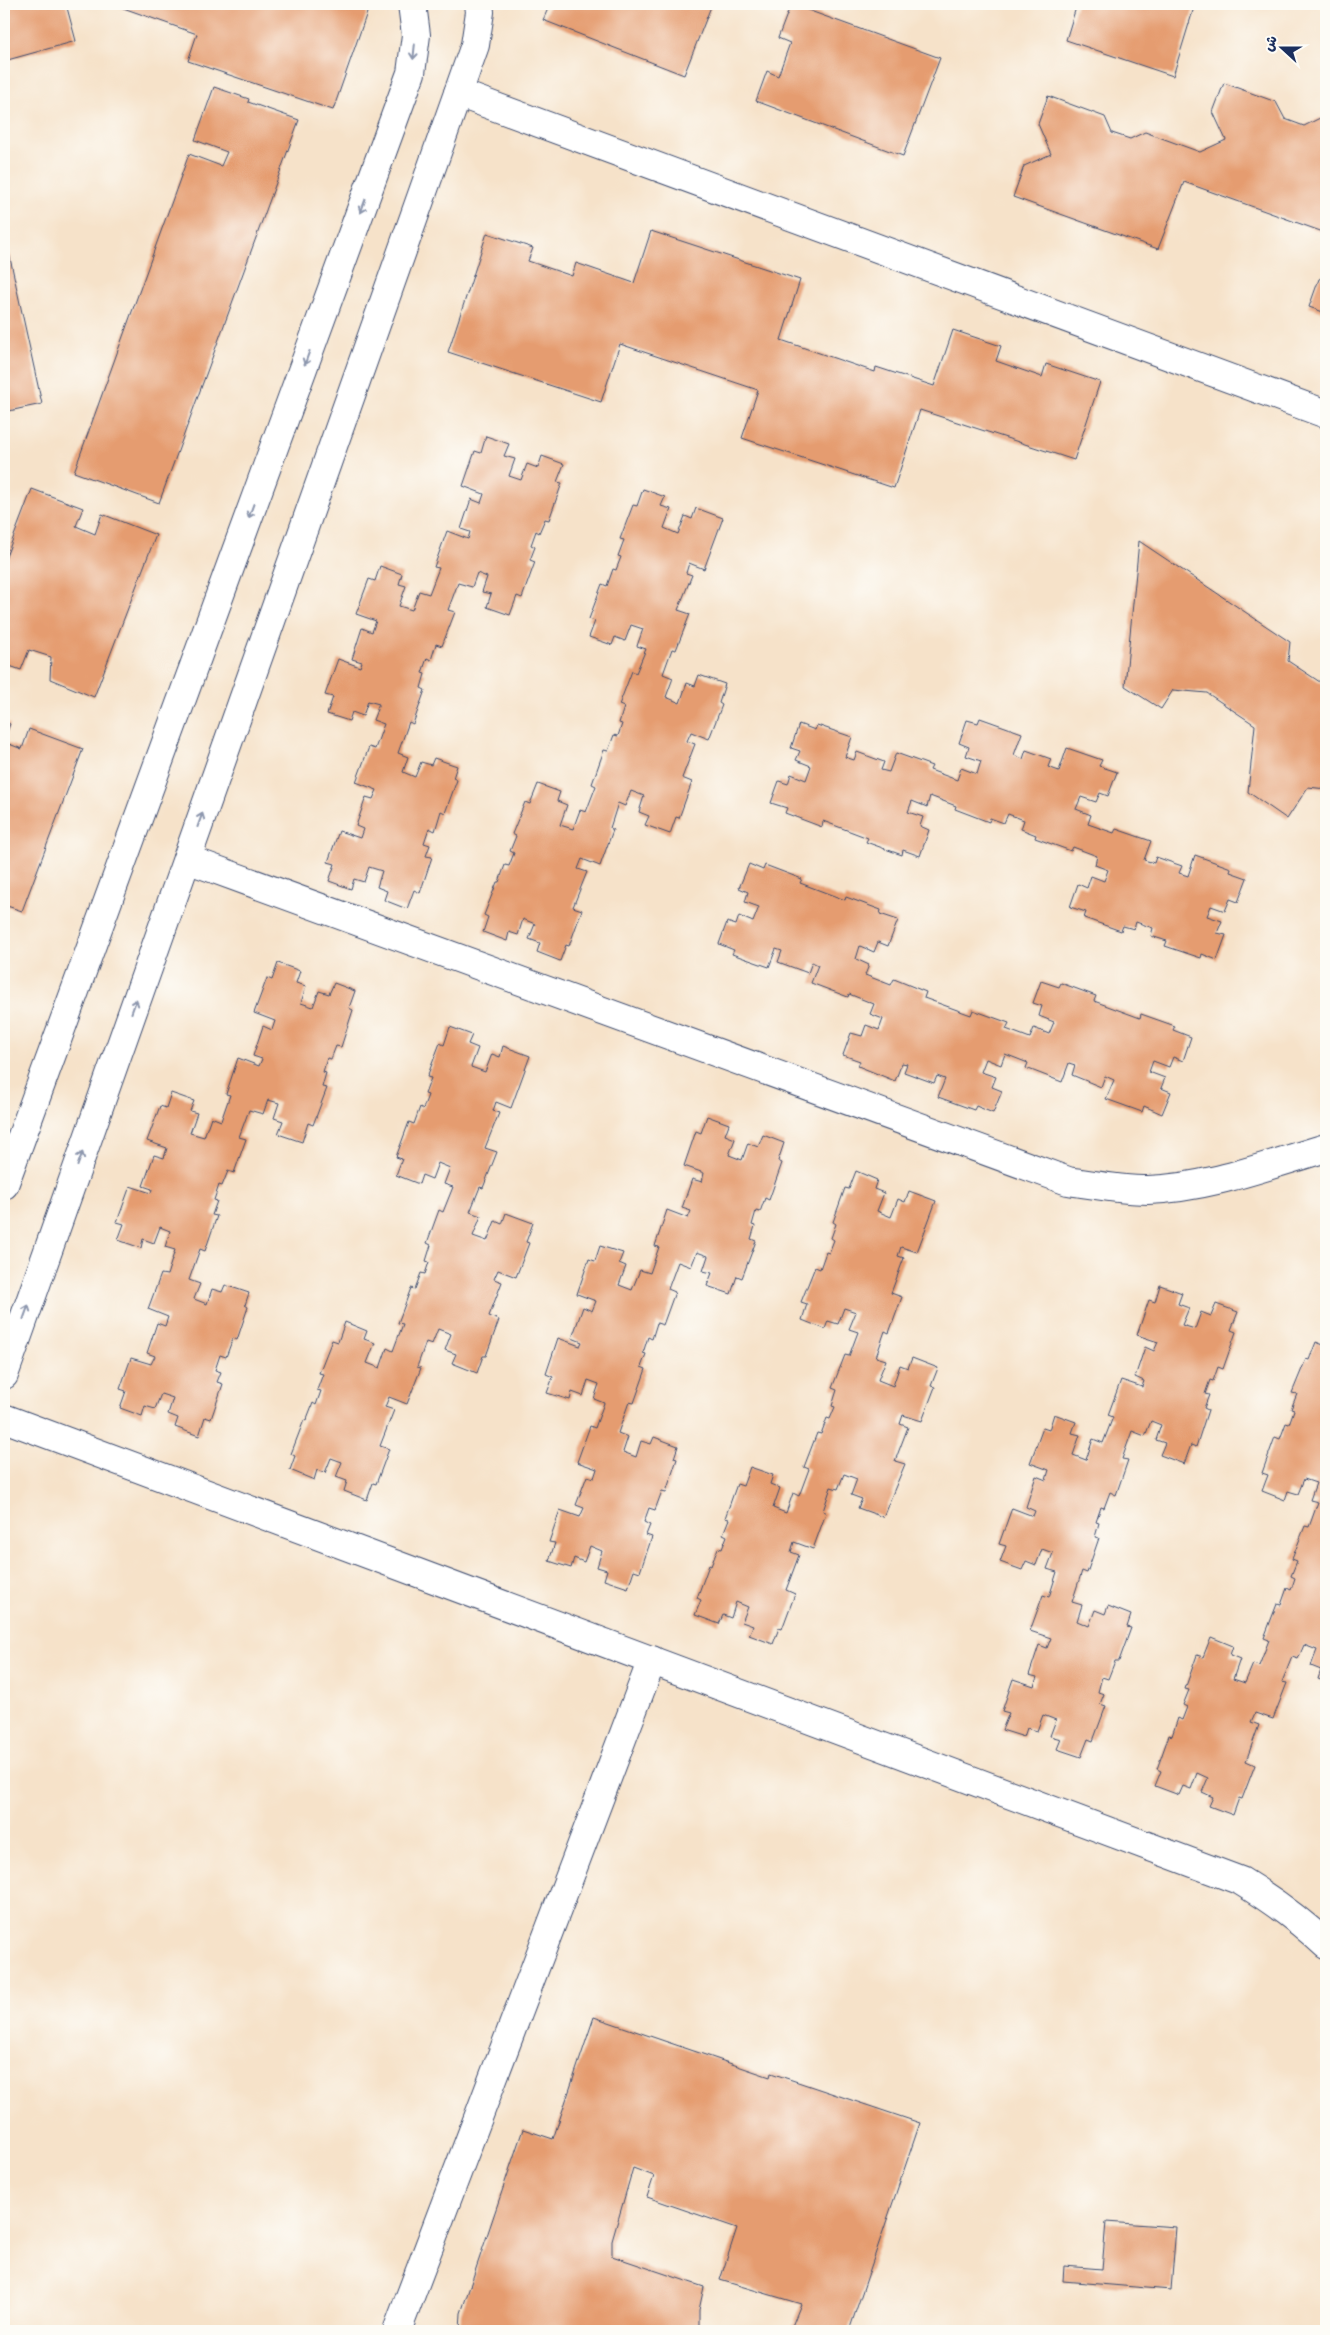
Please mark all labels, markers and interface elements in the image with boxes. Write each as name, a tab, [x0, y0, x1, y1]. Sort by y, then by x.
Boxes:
north arrow	[1258, 22, 1308, 72]
text: ش	[1260, 33, 1281, 54]
one-way arrow	[409, 44, 419, 60]
one-way arrow	[358, 198, 367, 213]
one-way arrow	[302, 350, 311, 366]
one-way arrow	[246, 503, 255, 518]
one-way arrow	[196, 813, 205, 828]
one-way arrow	[130, 999, 139, 1014]
one-way arrow	[76, 1152, 85, 1167]
one-way arrow	[22, 1305, 31, 1321]

